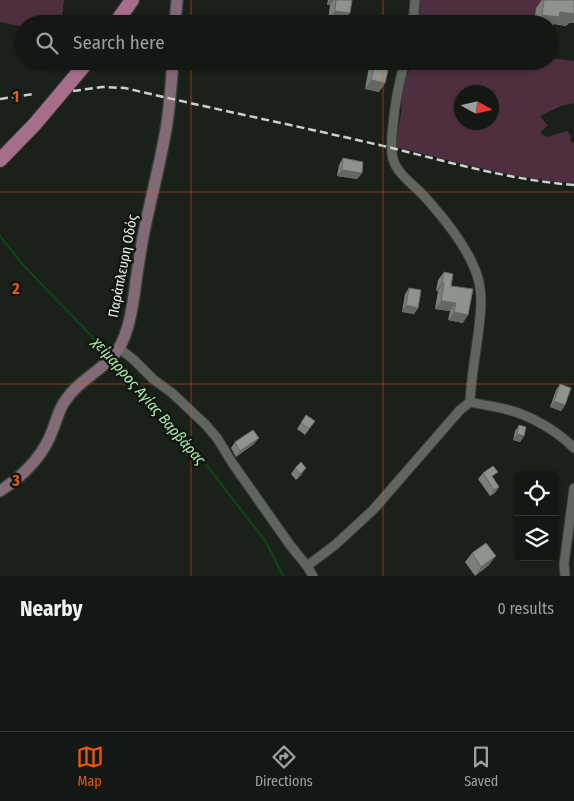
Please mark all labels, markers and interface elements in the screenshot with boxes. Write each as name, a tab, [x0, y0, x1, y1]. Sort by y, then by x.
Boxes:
search box	[15, 15, 559, 70]
icon: search	[33, 29, 61, 57]
text: Search here	[73, 31, 165, 54]
north arrow	[454, 85, 499, 130]
text: 1	[13, 87, 19, 106]
street label: Παράπλευρη Οδός	[105, 213, 141, 319]
text: 2	[11, 279, 20, 298]
water label: χείμαρρος Αγίας Βαρβάρας	[87, 332, 210, 469]
text: 3	[11, 471, 20, 490]
map controls	[514, 471, 559, 561]
button: locate	[514, 471, 559, 516]
button: layers	[514, 516, 559, 561]
text: Nearby	[20, 596, 82, 622]
text: 0 results	[497, 599, 554, 618]
tab: Map	[76, 743, 104, 790]
tab: Directions	[255, 743, 313, 790]
tab: Saved	[464, 743, 498, 790]

